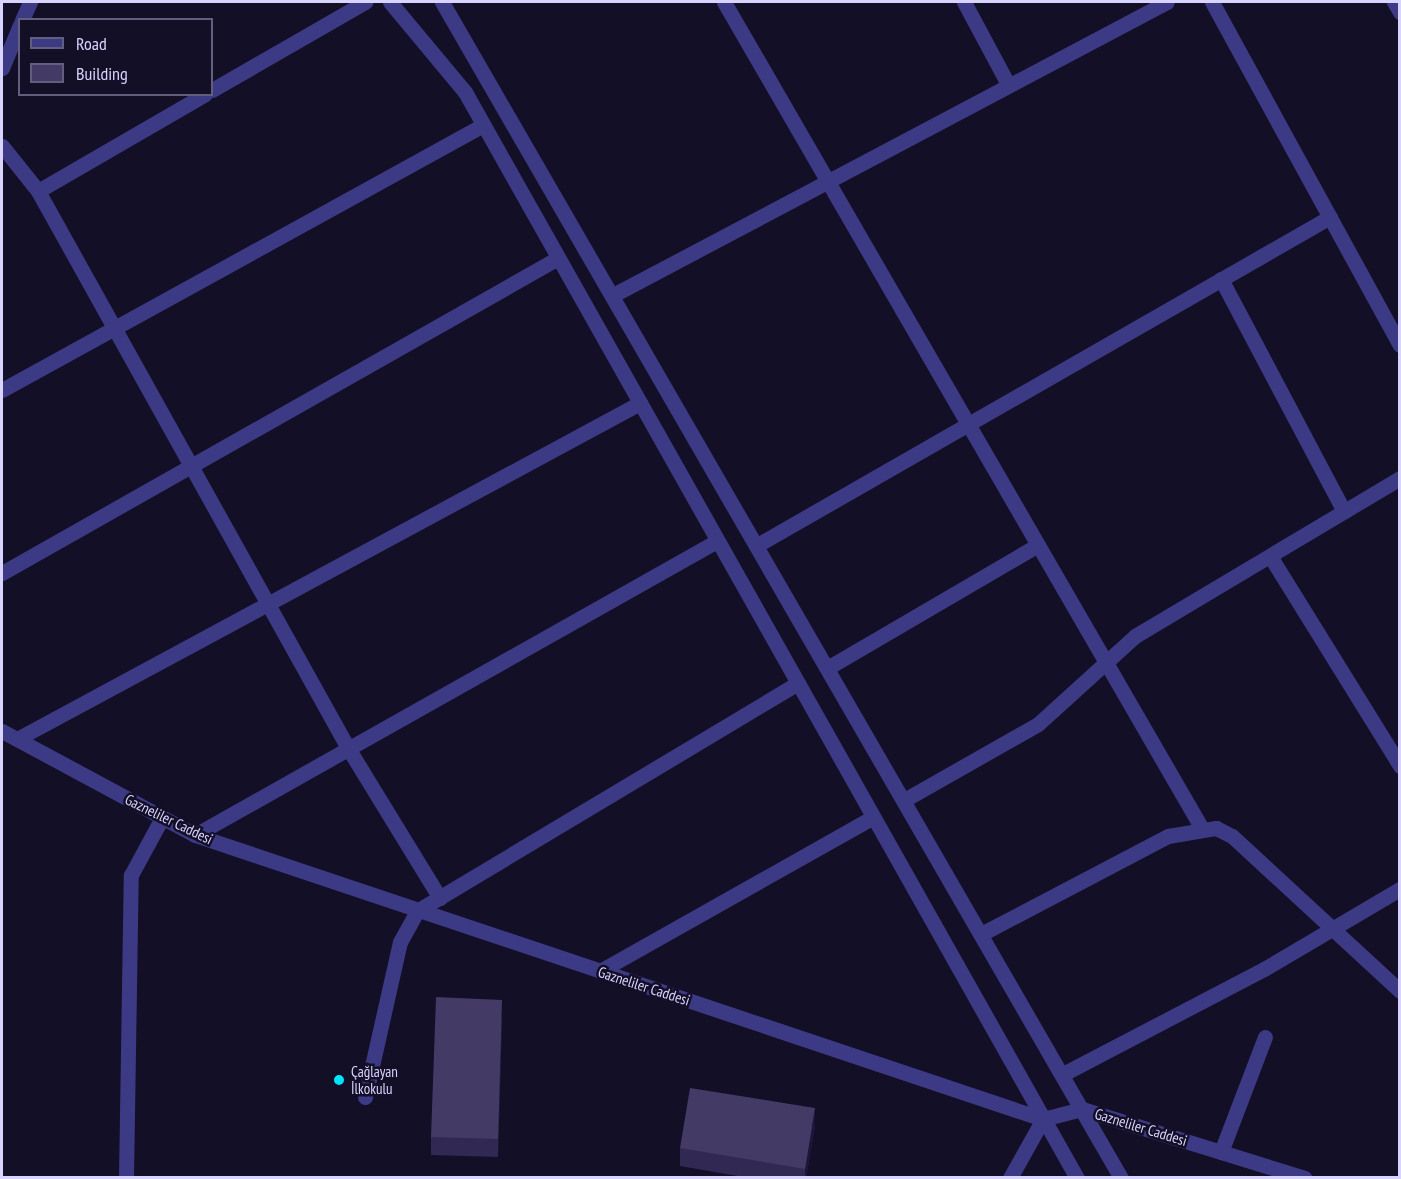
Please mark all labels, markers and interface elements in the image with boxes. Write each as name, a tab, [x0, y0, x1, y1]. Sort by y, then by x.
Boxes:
legend	[18, 18, 213, 96]
text: Road	[76, 32, 107, 55]
text: Building	[76, 62, 128, 85]
street label: Gazneliler Caddesi	[122, 790, 216, 848]
street label: Gazneliler Caddesi	[596, 963, 692, 1009]
place label: Çağlayan İlkokulu	[351, 1062, 398, 1097]
marker: Çağlayan İlkokulu	[332, 1073, 346, 1087]
street label: Gazneliler Caddesi	[1093, 1104, 1189, 1150]

